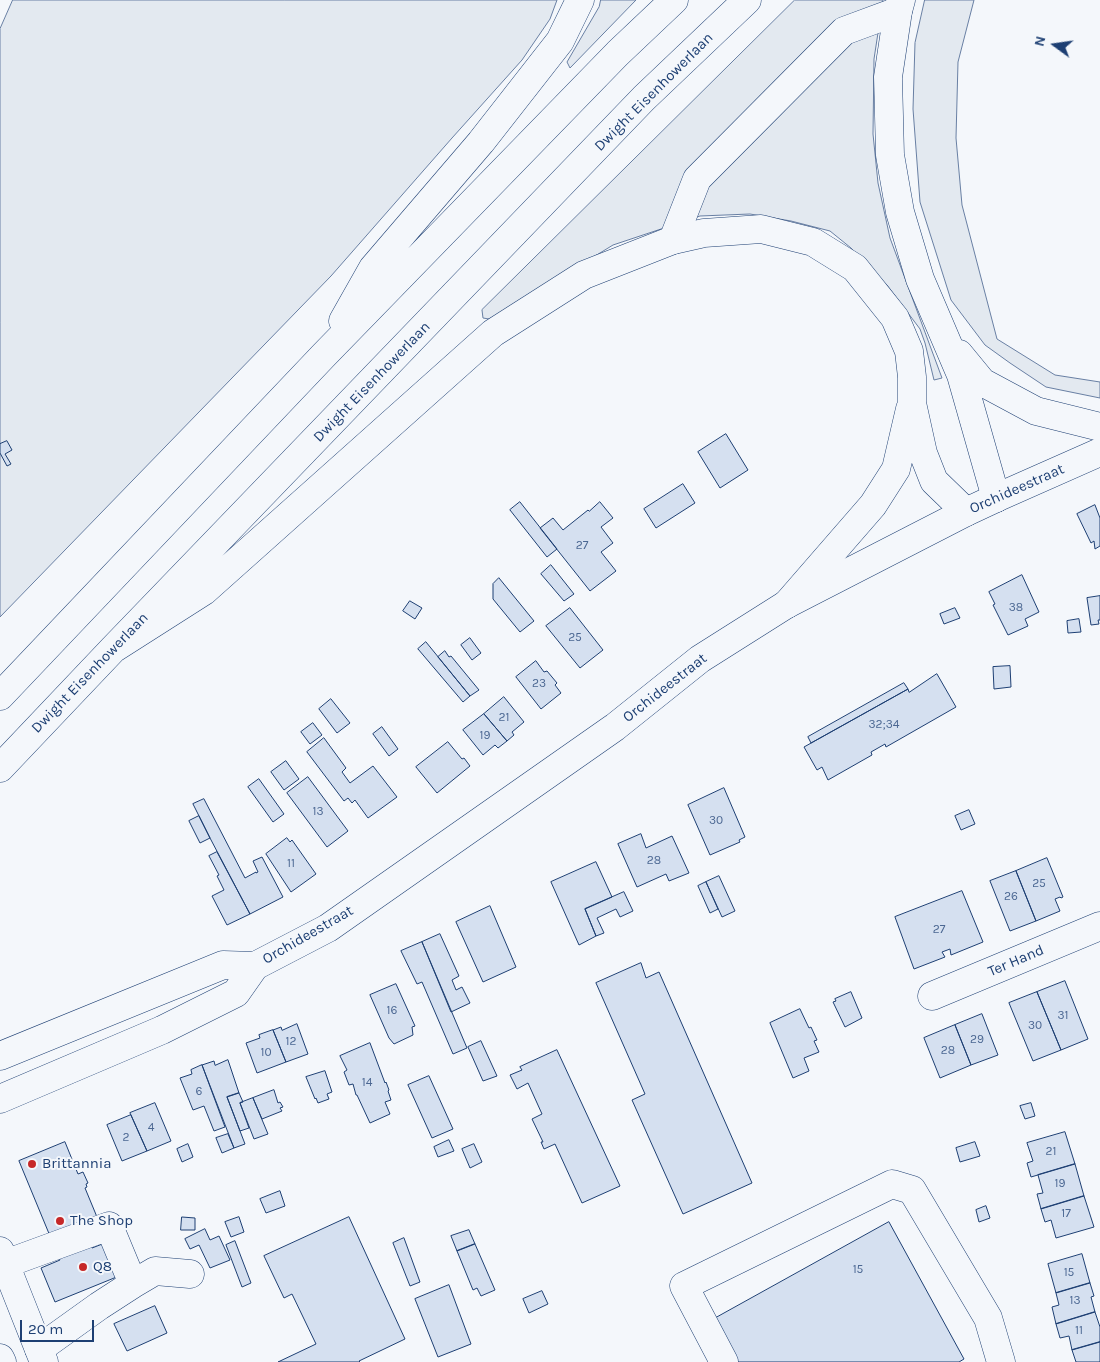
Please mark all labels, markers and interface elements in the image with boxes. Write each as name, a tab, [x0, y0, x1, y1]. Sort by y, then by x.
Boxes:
north arrow	[1030, 20, 1080, 70]
street label: Dwight Eisenhowerlaan	[591, 29, 717, 155]
text: N	[1030, 34, 1049, 48]
street label: Dwight Eisenhowerlaan	[310, 318, 434, 446]
street label: Orchideestraat	[967, 460, 1067, 518]
house number: 27	[576, 539, 588, 553]
house number: 38	[1009, 601, 1023, 615]
street label: Dwight Eisenhowerlaan	[28, 609, 152, 737]
house number: 25	[568, 631, 582, 645]
street label: Orchideestraat	[619, 650, 711, 726]
house number: 23	[532, 677, 546, 691]
house number: 21	[499, 711, 509, 725]
house number: 32;34	[869, 718, 899, 732]
house number: 19	[480, 729, 490, 743]
house number: 13	[312, 805, 324, 819]
house number: 30	[709, 814, 723, 828]
house number: 28	[647, 854, 661, 868]
house number: 11	[287, 857, 295, 871]
house number: 25	[1032, 877, 1046, 891]
house number: 26	[1004, 890, 1018, 904]
street label: Orchideestraat	[259, 902, 357, 968]
house number: 27	[933, 923, 945, 937]
street label: Ter Hand	[985, 941, 1047, 981]
house number: 16	[387, 1004, 397, 1018]
house number: 31	[1057, 1009, 1069, 1023]
house number: 30	[1028, 1019, 1042, 1033]
house number: 29	[970, 1033, 984, 1047]
house number: 12	[286, 1035, 296, 1049]
house number: 28	[941, 1044, 955, 1058]
house number: 10	[260, 1046, 272, 1060]
house number: 14	[362, 1076, 372, 1090]
house number: 6	[196, 1085, 202, 1099]
house number: 4	[148, 1121, 154, 1135]
house number: 2	[123, 1131, 129, 1145]
house number: 21	[1046, 1145, 1056, 1159]
place label: Brittannia	[42, 1155, 112, 1173]
marker: Brittannia	[26, 1158, 38, 1170]
house number: 19	[1055, 1177, 1065, 1191]
house number: 17	[1061, 1207, 1071, 1221]
place label: The Shop	[70, 1212, 133, 1230]
marker: The Shop	[54, 1215, 66, 1227]
place label: Q8	[93, 1258, 112, 1276]
marker: Q8	[77, 1261, 89, 1273]
house number: 15	[853, 1263, 863, 1277]
house number: 15	[1064, 1266, 1074, 1280]
house number: 13	[1069, 1294, 1081, 1308]
scale bar	[22, 1310, 96, 1342]
text: 20 m	[28, 1320, 63, 1338]
house number: 11	[1075, 1324, 1083, 1338]

